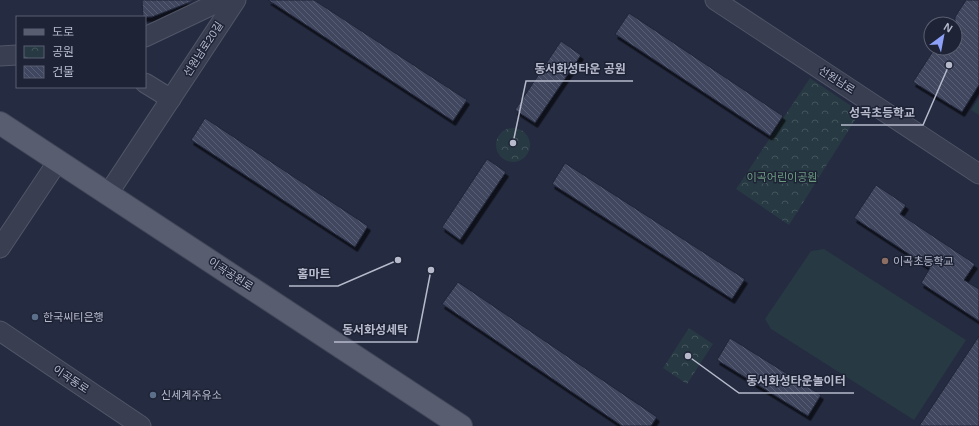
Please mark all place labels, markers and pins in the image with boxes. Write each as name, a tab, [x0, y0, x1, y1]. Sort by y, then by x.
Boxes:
callout: 동서화성타운 공원	[526, 57, 633, 81]
callout: 성곡초등학교	[841, 101, 923, 125]
place label: 이곡초등학교	[893, 255, 954, 267]
marker: 이곡초등학교	[880, 256, 890, 266]
callout: 홈마트	[289, 262, 338, 286]
place label: 한국씨티은행	[43, 311, 104, 323]
marker: 한국씨티은행	[30, 312, 40, 322]
callout: 동서화성세탁	[334, 318, 417, 342]
callout: 동서화성타운놀이터	[739, 369, 854, 393]
place label: 신세계주유소	[161, 389, 222, 401]
marker: 신세계주유소	[148, 390, 158, 400]

